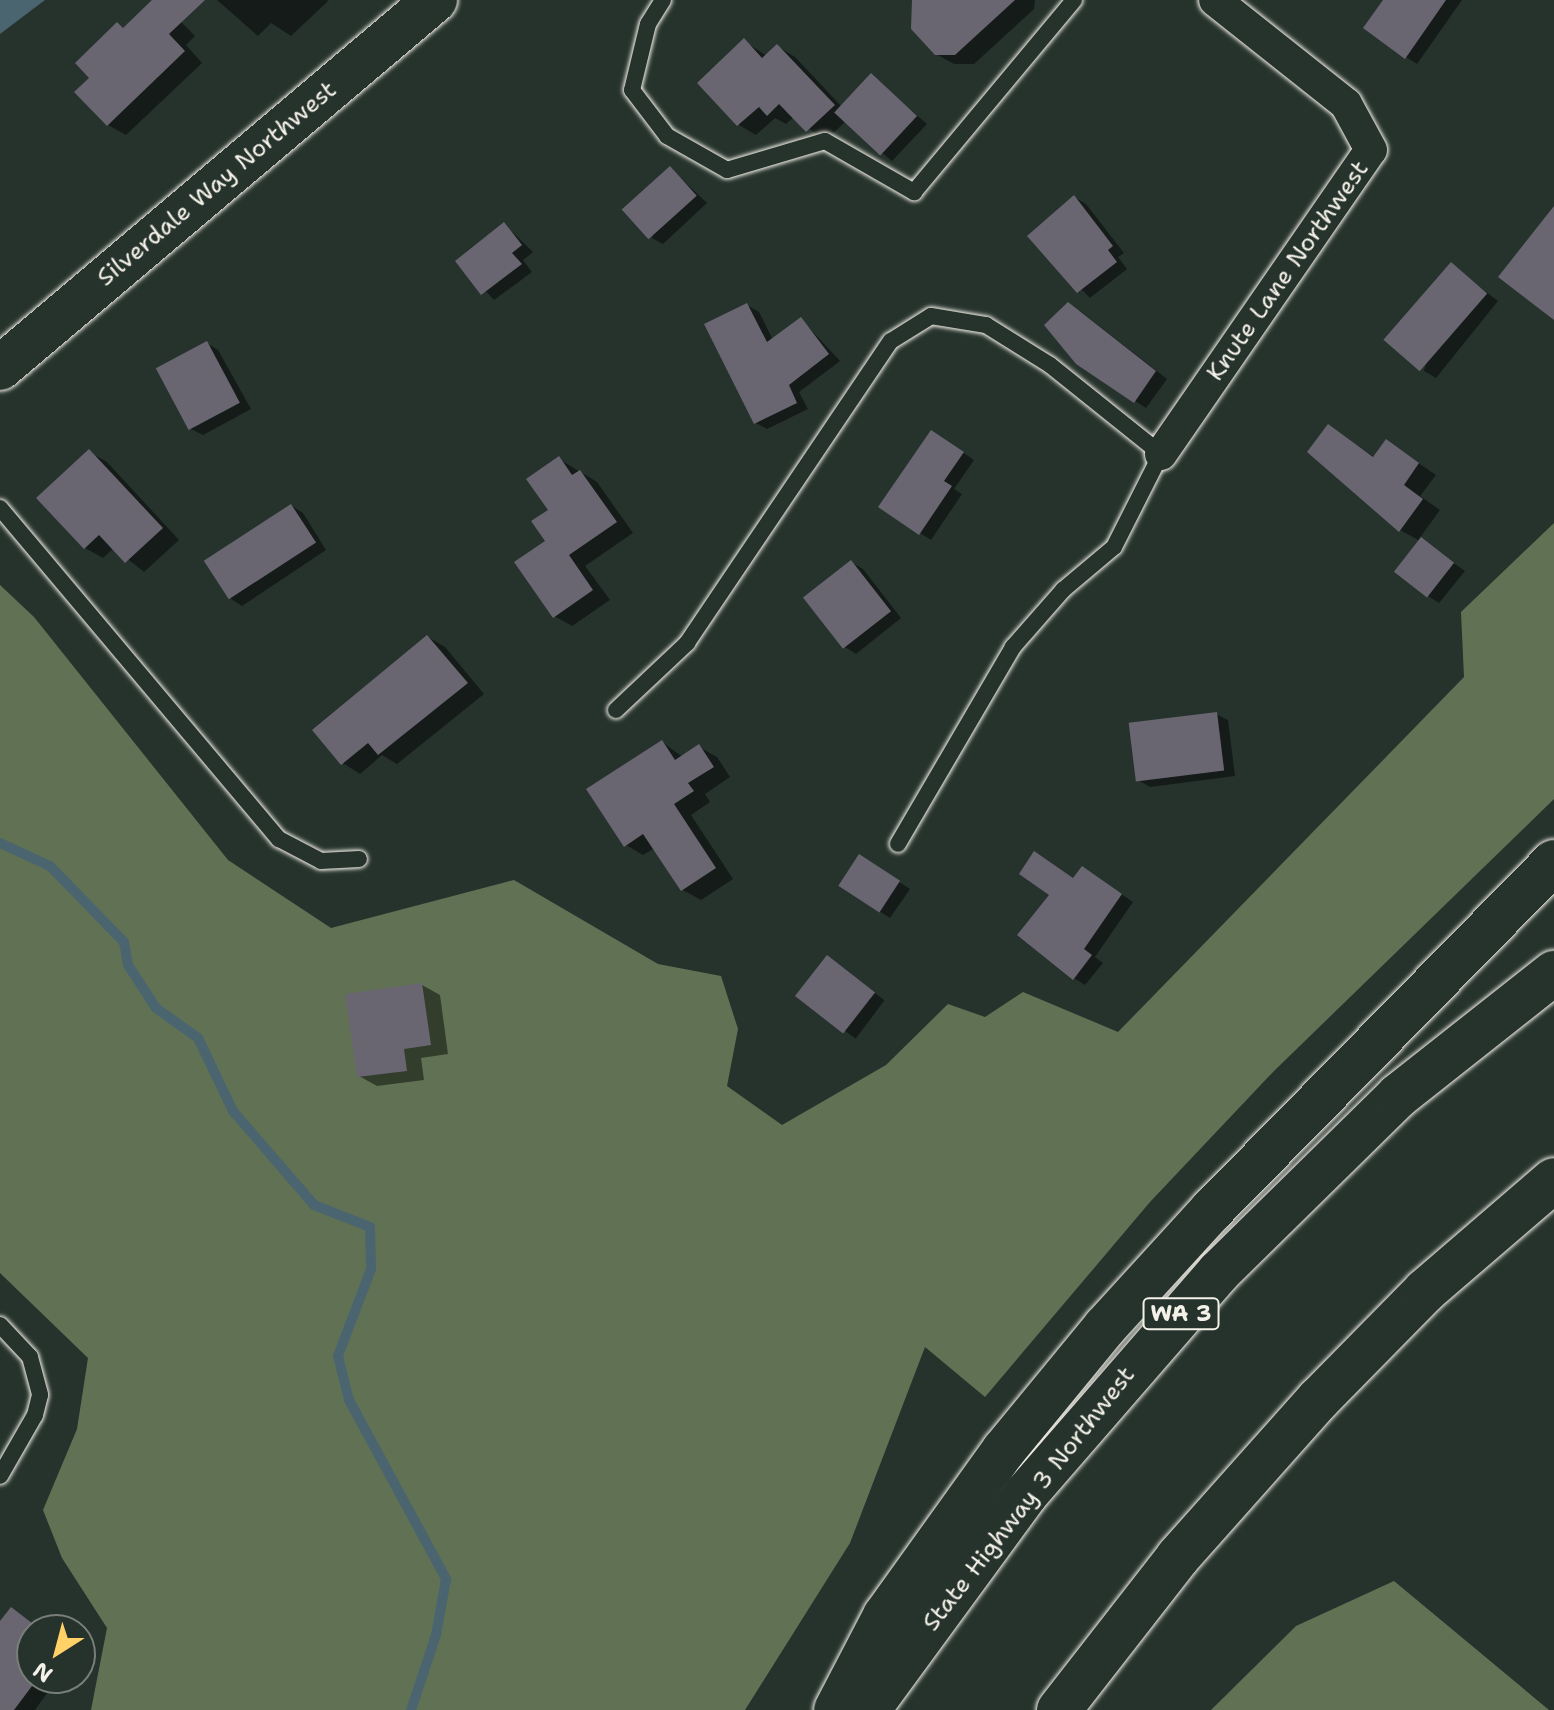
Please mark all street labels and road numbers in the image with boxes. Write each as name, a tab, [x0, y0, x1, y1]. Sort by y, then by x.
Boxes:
street label: Silverdale Way Northwest	[92, 75, 342, 293]
street label: Knute Lane Northwest	[1201, 155, 1375, 387]
road number: WA 3	[1141, 1296, 1221, 1332]
street label: State Highway 3 Northwest	[917, 1361, 1141, 1637]

